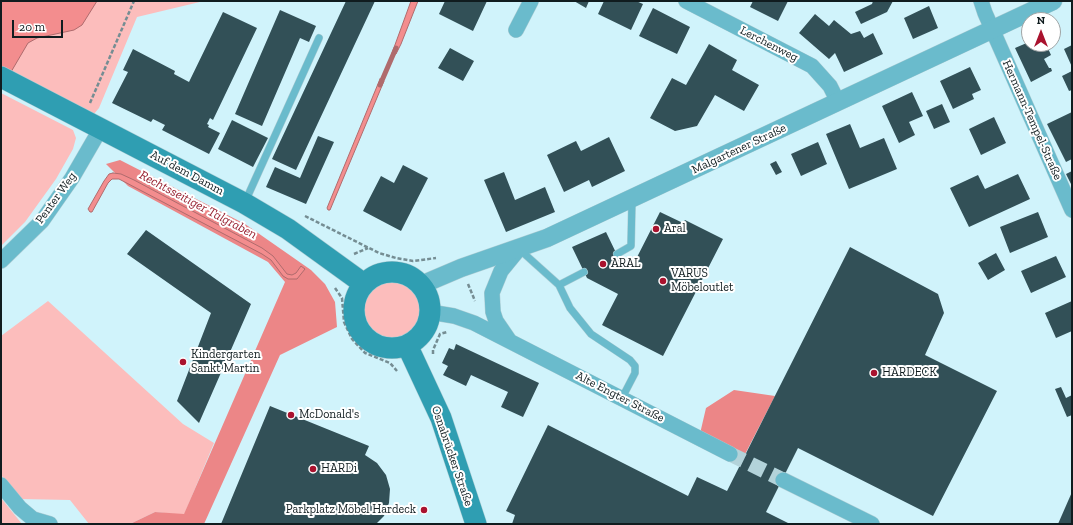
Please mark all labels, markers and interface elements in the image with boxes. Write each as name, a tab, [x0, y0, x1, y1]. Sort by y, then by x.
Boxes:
scale bar	[14, 12, 65, 38]
north arrow	[1021, 12, 1061, 52]
text: N	[1037, 14, 1045, 27]
text: 20 m	[19, 20, 45, 34]
street label: Lerchenweg	[738, 23, 800, 65]
street label: Hermann-Tempel-Straße	[999, 58, 1065, 182]
street label: Malgartener Straße	[690, 121, 788, 177]
street label: Auf dem Damm	[148, 148, 226, 198]
water label: Rechtsseitiger Talgraben	[137, 167, 259, 243]
street label: Penter Weg	[33, 170, 79, 226]
place label: Aral	[664, 222, 686, 236]
marker: Aral	[651, 224, 661, 234]
place label: ARAL	[611, 257, 640, 271]
marker: ARAL	[598, 259, 608, 269]
place label: VARUS Möbeloutlet	[671, 267, 733, 295]
marker: VARUS Möbeloutlet	[658, 276, 668, 286]
place label: Kindergarten Sankt Martin	[191, 348, 261, 376]
marker: Kindergarten Sankt Martin	[178, 357, 188, 367]
place label: HARDECK	[882, 366, 937, 380]
street label: Alte Engter Straße	[573, 368, 667, 426]
marker: HARDECK	[869, 368, 879, 378]
street label: Osnabrücker Straße	[428, 404, 476, 508]
place label: McDonald's	[299, 408, 359, 422]
marker: McDonald's	[286, 410, 296, 420]
place label: HARDi	[321, 462, 357, 476]
marker: HARDi	[308, 464, 318, 474]
place label: Parkplatz Möbel Hardeck	[286, 503, 416, 517]
marker: Parkplatz Möbel Hardeck	[419, 505, 429, 515]

